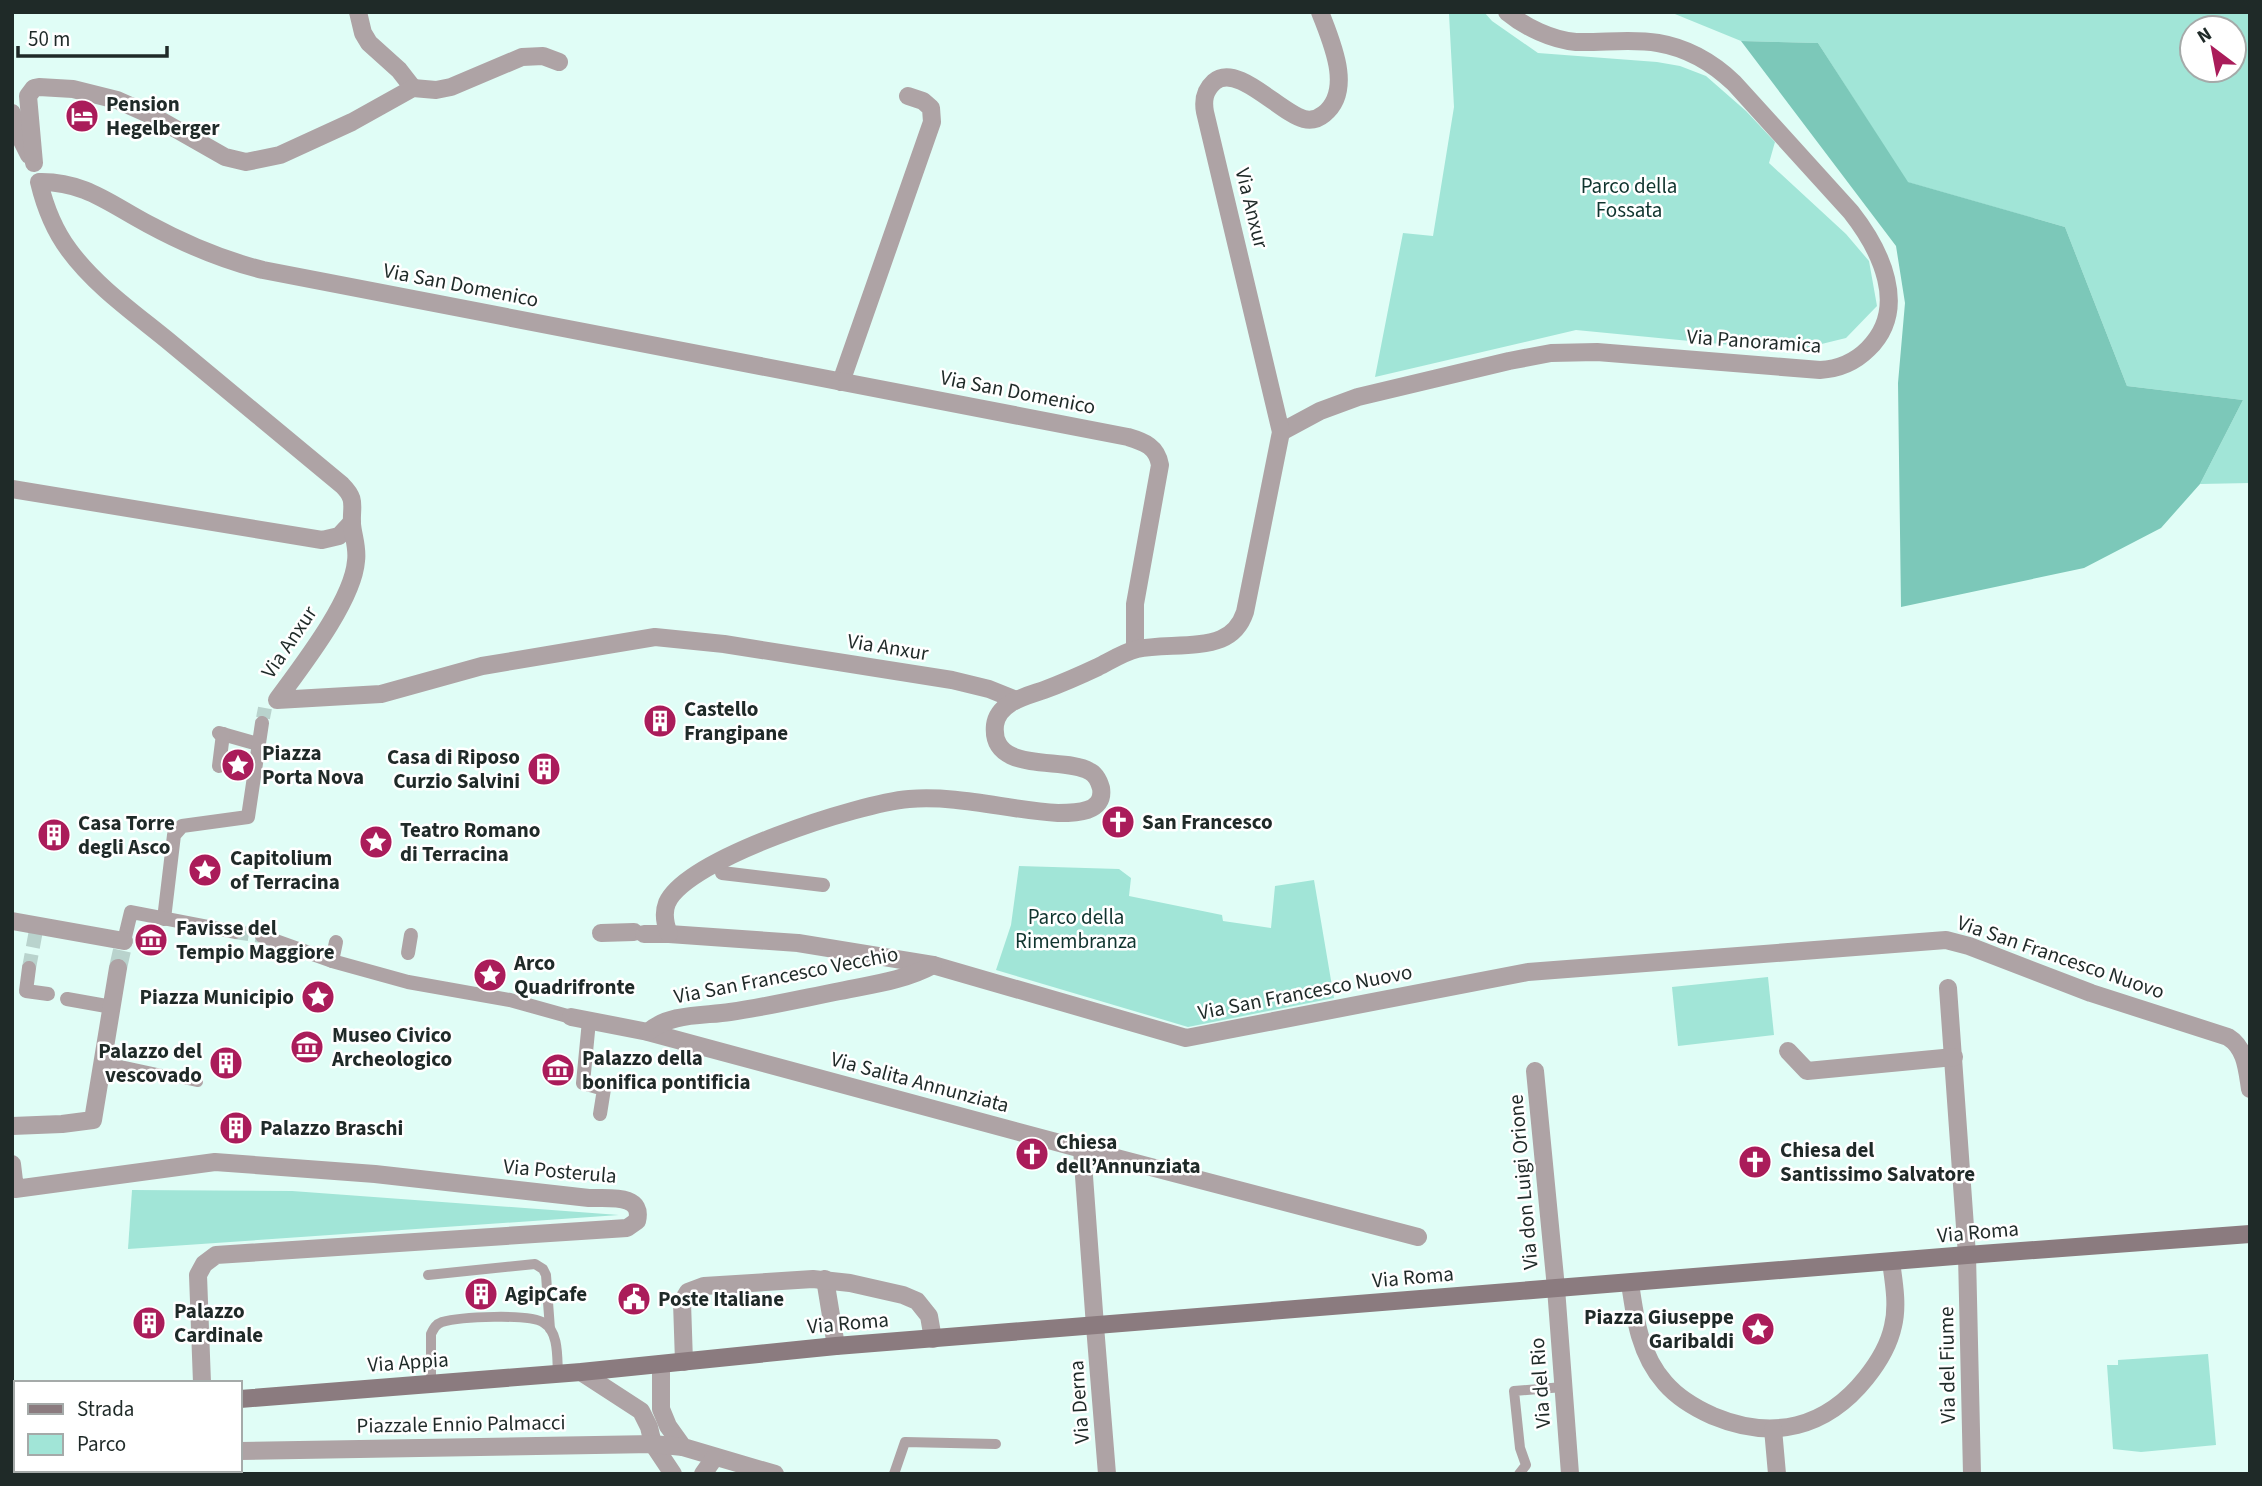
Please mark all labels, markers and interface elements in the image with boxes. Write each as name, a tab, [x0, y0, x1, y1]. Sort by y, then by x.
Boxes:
scale bar	[18, 14, 166, 58]
north arrow	[2178, 14, 2248, 84]
text: N	[2192, 21, 2217, 51]
text: 50 m	[28, 24, 70, 54]
place label: Pension Hegelberger	[106, 89, 220, 143]
hotel icon: Pension Hegelberger	[63, 97, 101, 135]
street label: Via Anxur	[1228, 165, 1277, 252]
park label: Parco della Fossata	[1581, 171, 1677, 225]
street label: Via San Domenico	[381, 255, 541, 315]
street label: Via Panoramica	[1686, 321, 1822, 361]
street label: Via San Domenico	[938, 362, 1098, 422]
street label: Via Anxur	[254, 599, 325, 684]
street label: Via Anxur	[845, 626, 931, 668]
place label: Castello Frangipane	[684, 694, 788, 748]
building icon: Castello Frangipane	[641, 702, 679, 740]
place label: Piazza Porta Nova	[262, 738, 364, 792]
place label: Casa di Riposo Curzio Salvini	[387, 742, 520, 796]
place icon: Piazza Porta Nova	[219, 746, 257, 784]
building icon: Casa di Riposo Curzio Salvini	[525, 750, 563, 788]
church icon: San Francesco	[1099, 803, 1137, 841]
place label: San Francesco	[1142, 807, 1273, 837]
place label: Casa Torre degli Asco	[78, 808, 175, 862]
place label: Teatro Romano di Terracina	[400, 815, 541, 869]
building icon: Casa Torre degli Asco	[35, 816, 73, 854]
place icon: Teatro Romano di Terracina	[357, 823, 395, 861]
place label: Capitolium of Terracina	[230, 843, 340, 897]
place icon: Capitolium of Terracina	[186, 851, 224, 889]
park label: Parco della Rimembranza	[1015, 902, 1137, 956]
street label: Via San Francesco Nuovo	[1953, 907, 2169, 1007]
place label: Favisse del Tempio Maggiore	[176, 913, 335, 967]
museum icon: Favisse del Tempio Maggiore	[132, 921, 170, 959]
street label: Via San Francesco Vecchio	[671, 939, 901, 1011]
place label: Arco Quadrifronte	[513, 948, 635, 1002]
place icon: Arco Quadrifronte	[471, 956, 509, 994]
street label: Via San Francesco Nuovo	[1195, 957, 1415, 1027]
place icon: Piazza Municipio	[299, 978, 337, 1016]
place label: Piazza Municipio	[139, 982, 294, 1012]
place label: Museo Civico Archeologico	[331, 1020, 452, 1074]
museum icon: Museo Civico Archeologico	[288, 1028, 326, 1066]
place label: Palazzo del vescovado	[98, 1036, 202, 1090]
place label: Palazzo della bonifica pontificia	[582, 1043, 751, 1097]
building icon: Palazzo del vescovado	[207, 1044, 245, 1082]
street label: Via Salita Annunziata	[828, 1044, 1012, 1120]
museum icon: Palazzo della bonifica pontificia	[539, 1051, 577, 1089]
street label: Via don Luigi Orione	[1500, 1093, 1546, 1271]
building icon: Palazzo Braschi	[217, 1109, 255, 1147]
place label: Palazzo Braschi	[260, 1113, 403, 1143]
place label: Chiesa dell’Annunziata	[1056, 1127, 1201, 1181]
church icon: Chiesa dell’Annunziata	[1013, 1135, 1051, 1173]
place label: Chiesa del Santissimo Salvatore	[1780, 1135, 1975, 1189]
church icon: Chiesa del Santissimo Salvatore	[1736, 1143, 1774, 1181]
street label: Via Posterula	[502, 1151, 618, 1191]
street label: Via Roma	[1936, 1213, 2020, 1251]
street label: Via Roma	[1371, 1258, 1455, 1296]
building icon: AgipCafe	[462, 1275, 500, 1313]
place label: AgipCafe	[504, 1279, 587, 1309]
public building icon: Poste Italiane	[615, 1280, 653, 1318]
place label: Poste Italiane	[658, 1284, 784, 1314]
place label: Palazzo Cardinale	[174, 1296, 263, 1350]
place label: Piazza Giuseppe Garibaldi	[1584, 1302, 1734, 1356]
building icon: Palazzo Cardinale	[130, 1304, 168, 1342]
street label: Via Roma	[806, 1304, 890, 1342]
street label: Via del Fiume	[1931, 1306, 1963, 1424]
place icon: Piazza Giuseppe Garibaldi	[1739, 1310, 1777, 1348]
street label: Via del Rio	[1522, 1337, 1558, 1429]
street label: Via Appia	[366, 1344, 450, 1380]
street label: Via Derna	[1061, 1359, 1097, 1445]
legend	[14, 1381, 242, 1472]
text: Strada	[77, 1394, 134, 1424]
street label: Piazzale Ennio Palmacci	[356, 1407, 566, 1441]
text: Parco	[77, 1429, 126, 1459]

